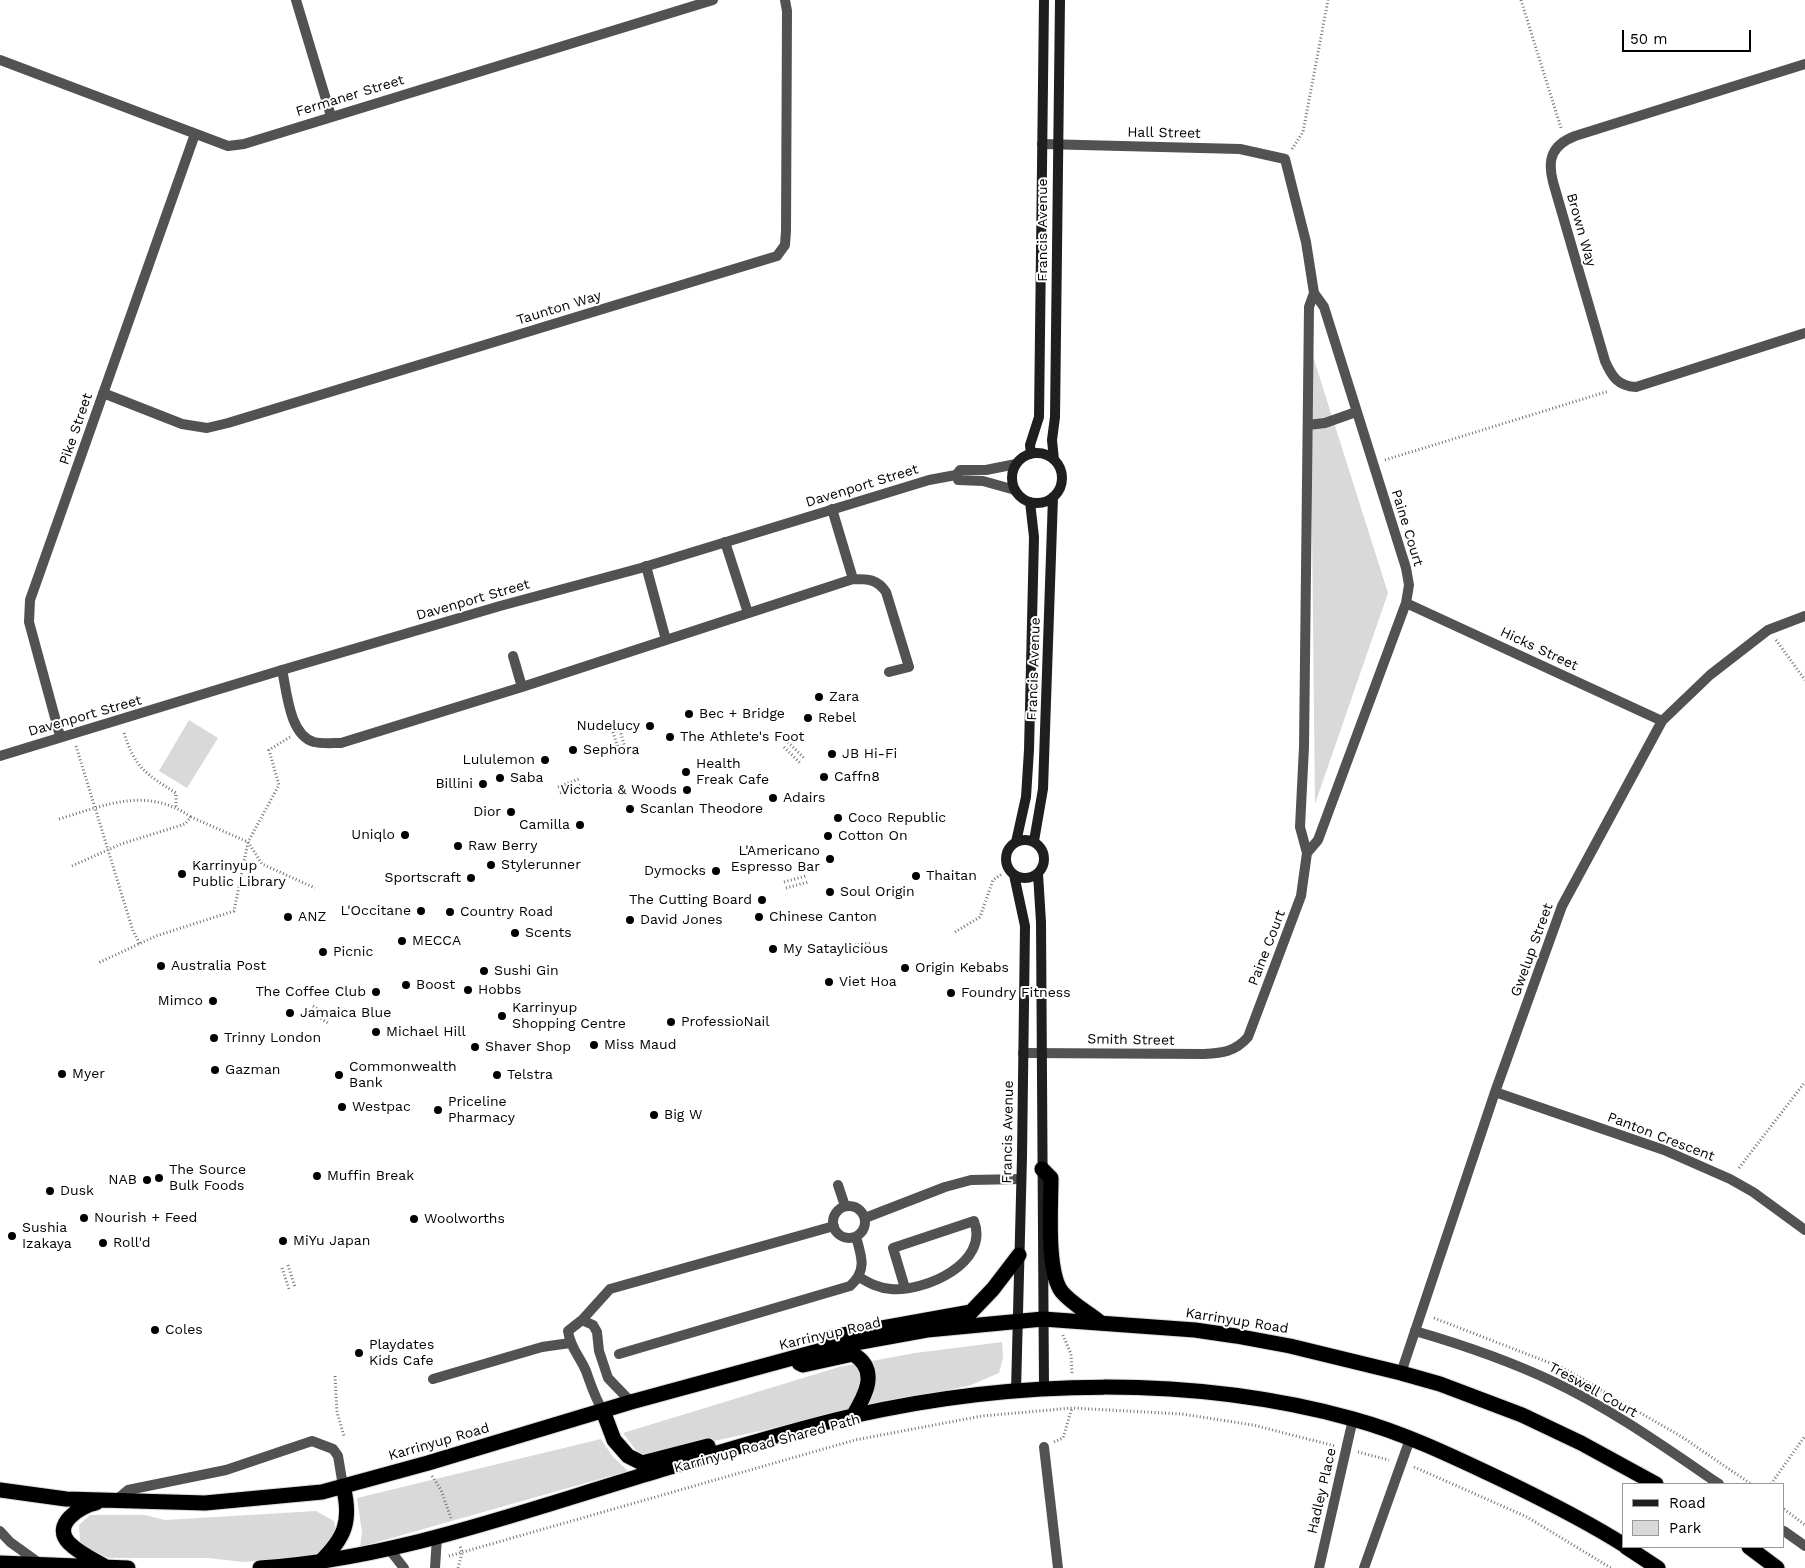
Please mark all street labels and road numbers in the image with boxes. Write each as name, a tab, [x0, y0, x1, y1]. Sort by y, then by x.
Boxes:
street label: Fermaner Street	[294, 72, 406, 120]
street label: Hall Street	[1127, 124, 1201, 142]
street label: Francis Avenue	[1035, 178, 1051, 282]
street label: Brown Way	[1563, 191, 1599, 269]
street label: Taunton Way	[515, 287, 603, 329]
street label: Pike Street	[56, 391, 96, 467]
street label: Davenport Street	[804, 461, 920, 511]
street label: Paine Court	[1387, 488, 1427, 568]
street label: Davenport Street	[414, 576, 532, 624]
street label: Francis Avenue	[1024, 617, 1044, 721]
street label: Hicks Street	[1497, 624, 1581, 674]
street label: Davenport Street	[26, 692, 144, 740]
street label: Gwelup Street	[1507, 901, 1557, 999]
street label: Paine Court	[1245, 908, 1289, 988]
street label: Smith Street	[1087, 1031, 1175, 1049]
street label: Francis Avenue	[999, 1080, 1017, 1184]
street label: Panton Crescent	[1605, 1109, 1717, 1165]
street label: Karrinyup Road	[1184, 1305, 1290, 1337]
street label: Karrinyup Road	[777, 1314, 883, 1354]
street label: Treswell Court	[1546, 1359, 1640, 1421]
street label: Karrinyup Road Shared Path	[672, 1411, 862, 1477]
street label: Karrinyup Road	[387, 1420, 491, 1464]
street label: Hadley Place	[1304, 1446, 1340, 1536]

